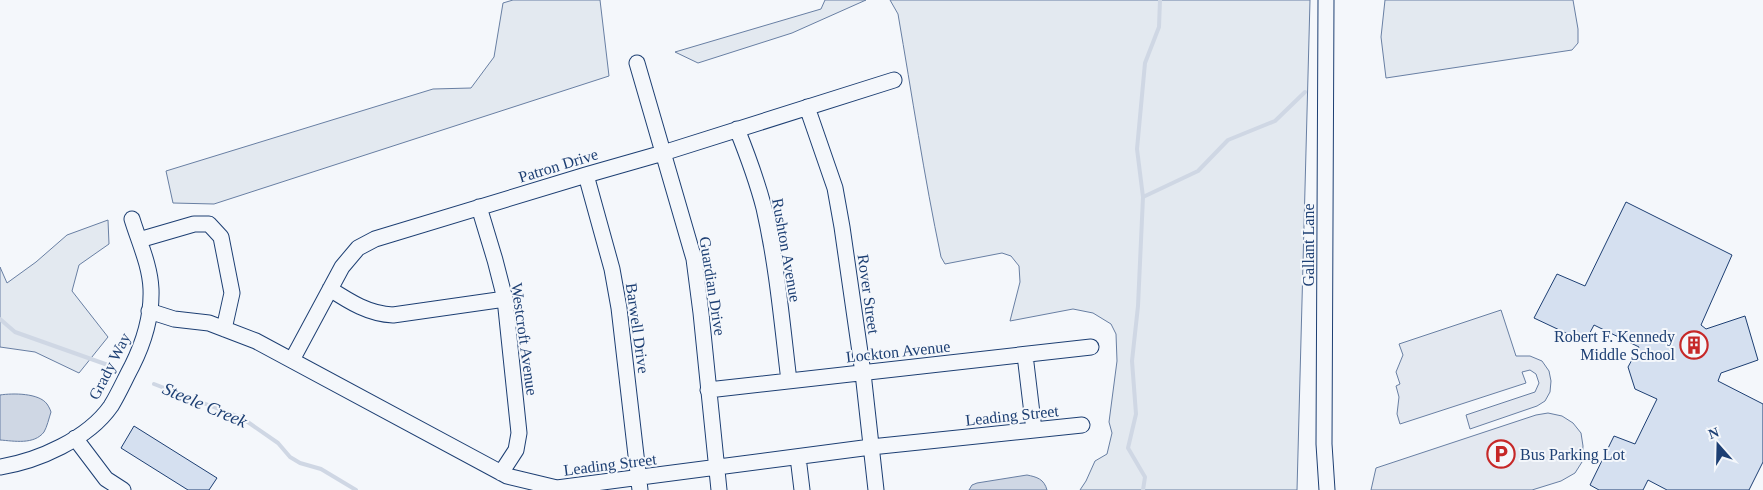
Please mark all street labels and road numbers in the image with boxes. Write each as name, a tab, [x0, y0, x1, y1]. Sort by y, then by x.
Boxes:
street label: Patron Drive	[516, 145, 600, 186]
street label: Rushton Avenue	[769, 197, 804, 303]
street label: Gallant Lane	[1300, 203, 1317, 287]
street label: Guardian Drive	[696, 235, 729, 337]
street label: Rover Street	[854, 253, 883, 336]
street label: Westcroft Avenue	[508, 282, 541, 396]
street label: Barwell Drive	[623, 282, 652, 374]
street label: Grady Way	[85, 330, 134, 403]
street label: Lockton Avenue	[845, 338, 951, 365]
street label: Leading Street	[965, 402, 1060, 430]
street label: Leading Street	[562, 450, 658, 480]

